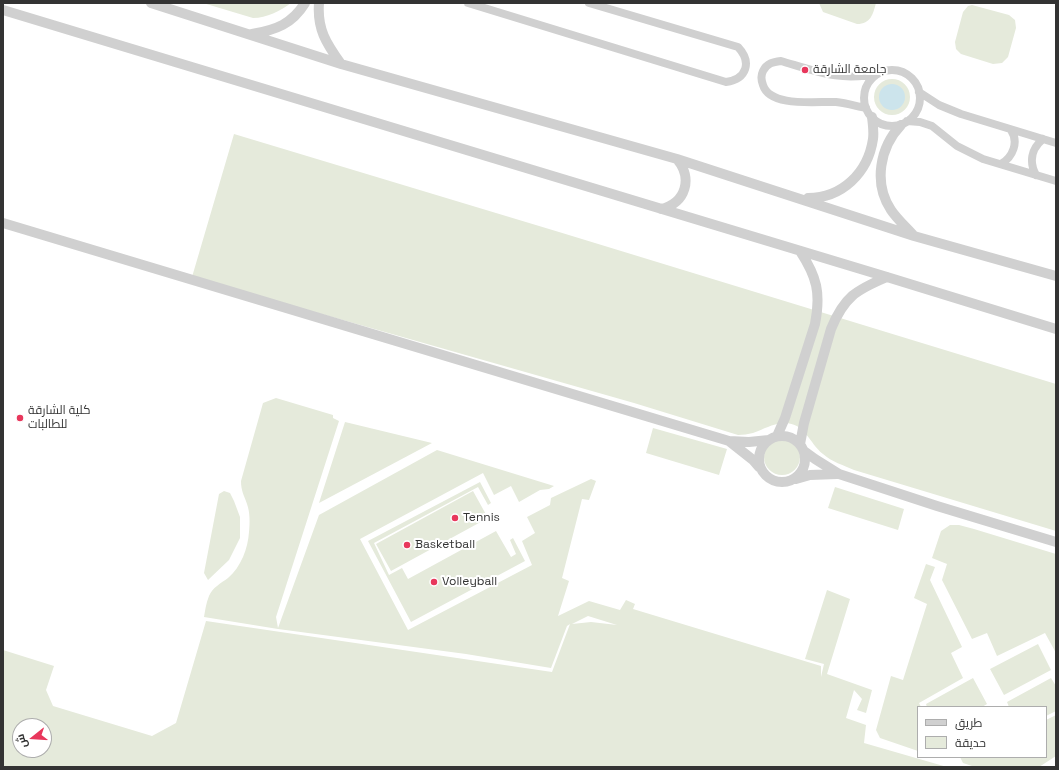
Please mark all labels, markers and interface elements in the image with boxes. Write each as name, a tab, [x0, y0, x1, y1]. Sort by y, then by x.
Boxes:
place label: جامعة الشارقة	[813, 63, 886, 77]
marker: جامعة الشارقة	[800, 65, 810, 75]
place label: كلية الشارقة للطالبات	[28, 404, 90, 432]
marker: كلية الشارقة للطالبات	[15, 413, 25, 423]
place label: Tennis	[463, 511, 500, 525]
marker: Tennis	[450, 513, 460, 523]
place label: Basketball	[415, 538, 475, 552]
marker: Basketball	[402, 540, 412, 550]
place label: Volleyball	[442, 575, 497, 589]
marker: Volleyball	[429, 577, 439, 587]
legend	[917, 706, 1047, 758]
text: طريق	[955, 715, 982, 731]
north arrow	[12, 718, 52, 758]
text: ش	[13, 732, 30, 750]
text: حديقة	[955, 735, 986, 751]

